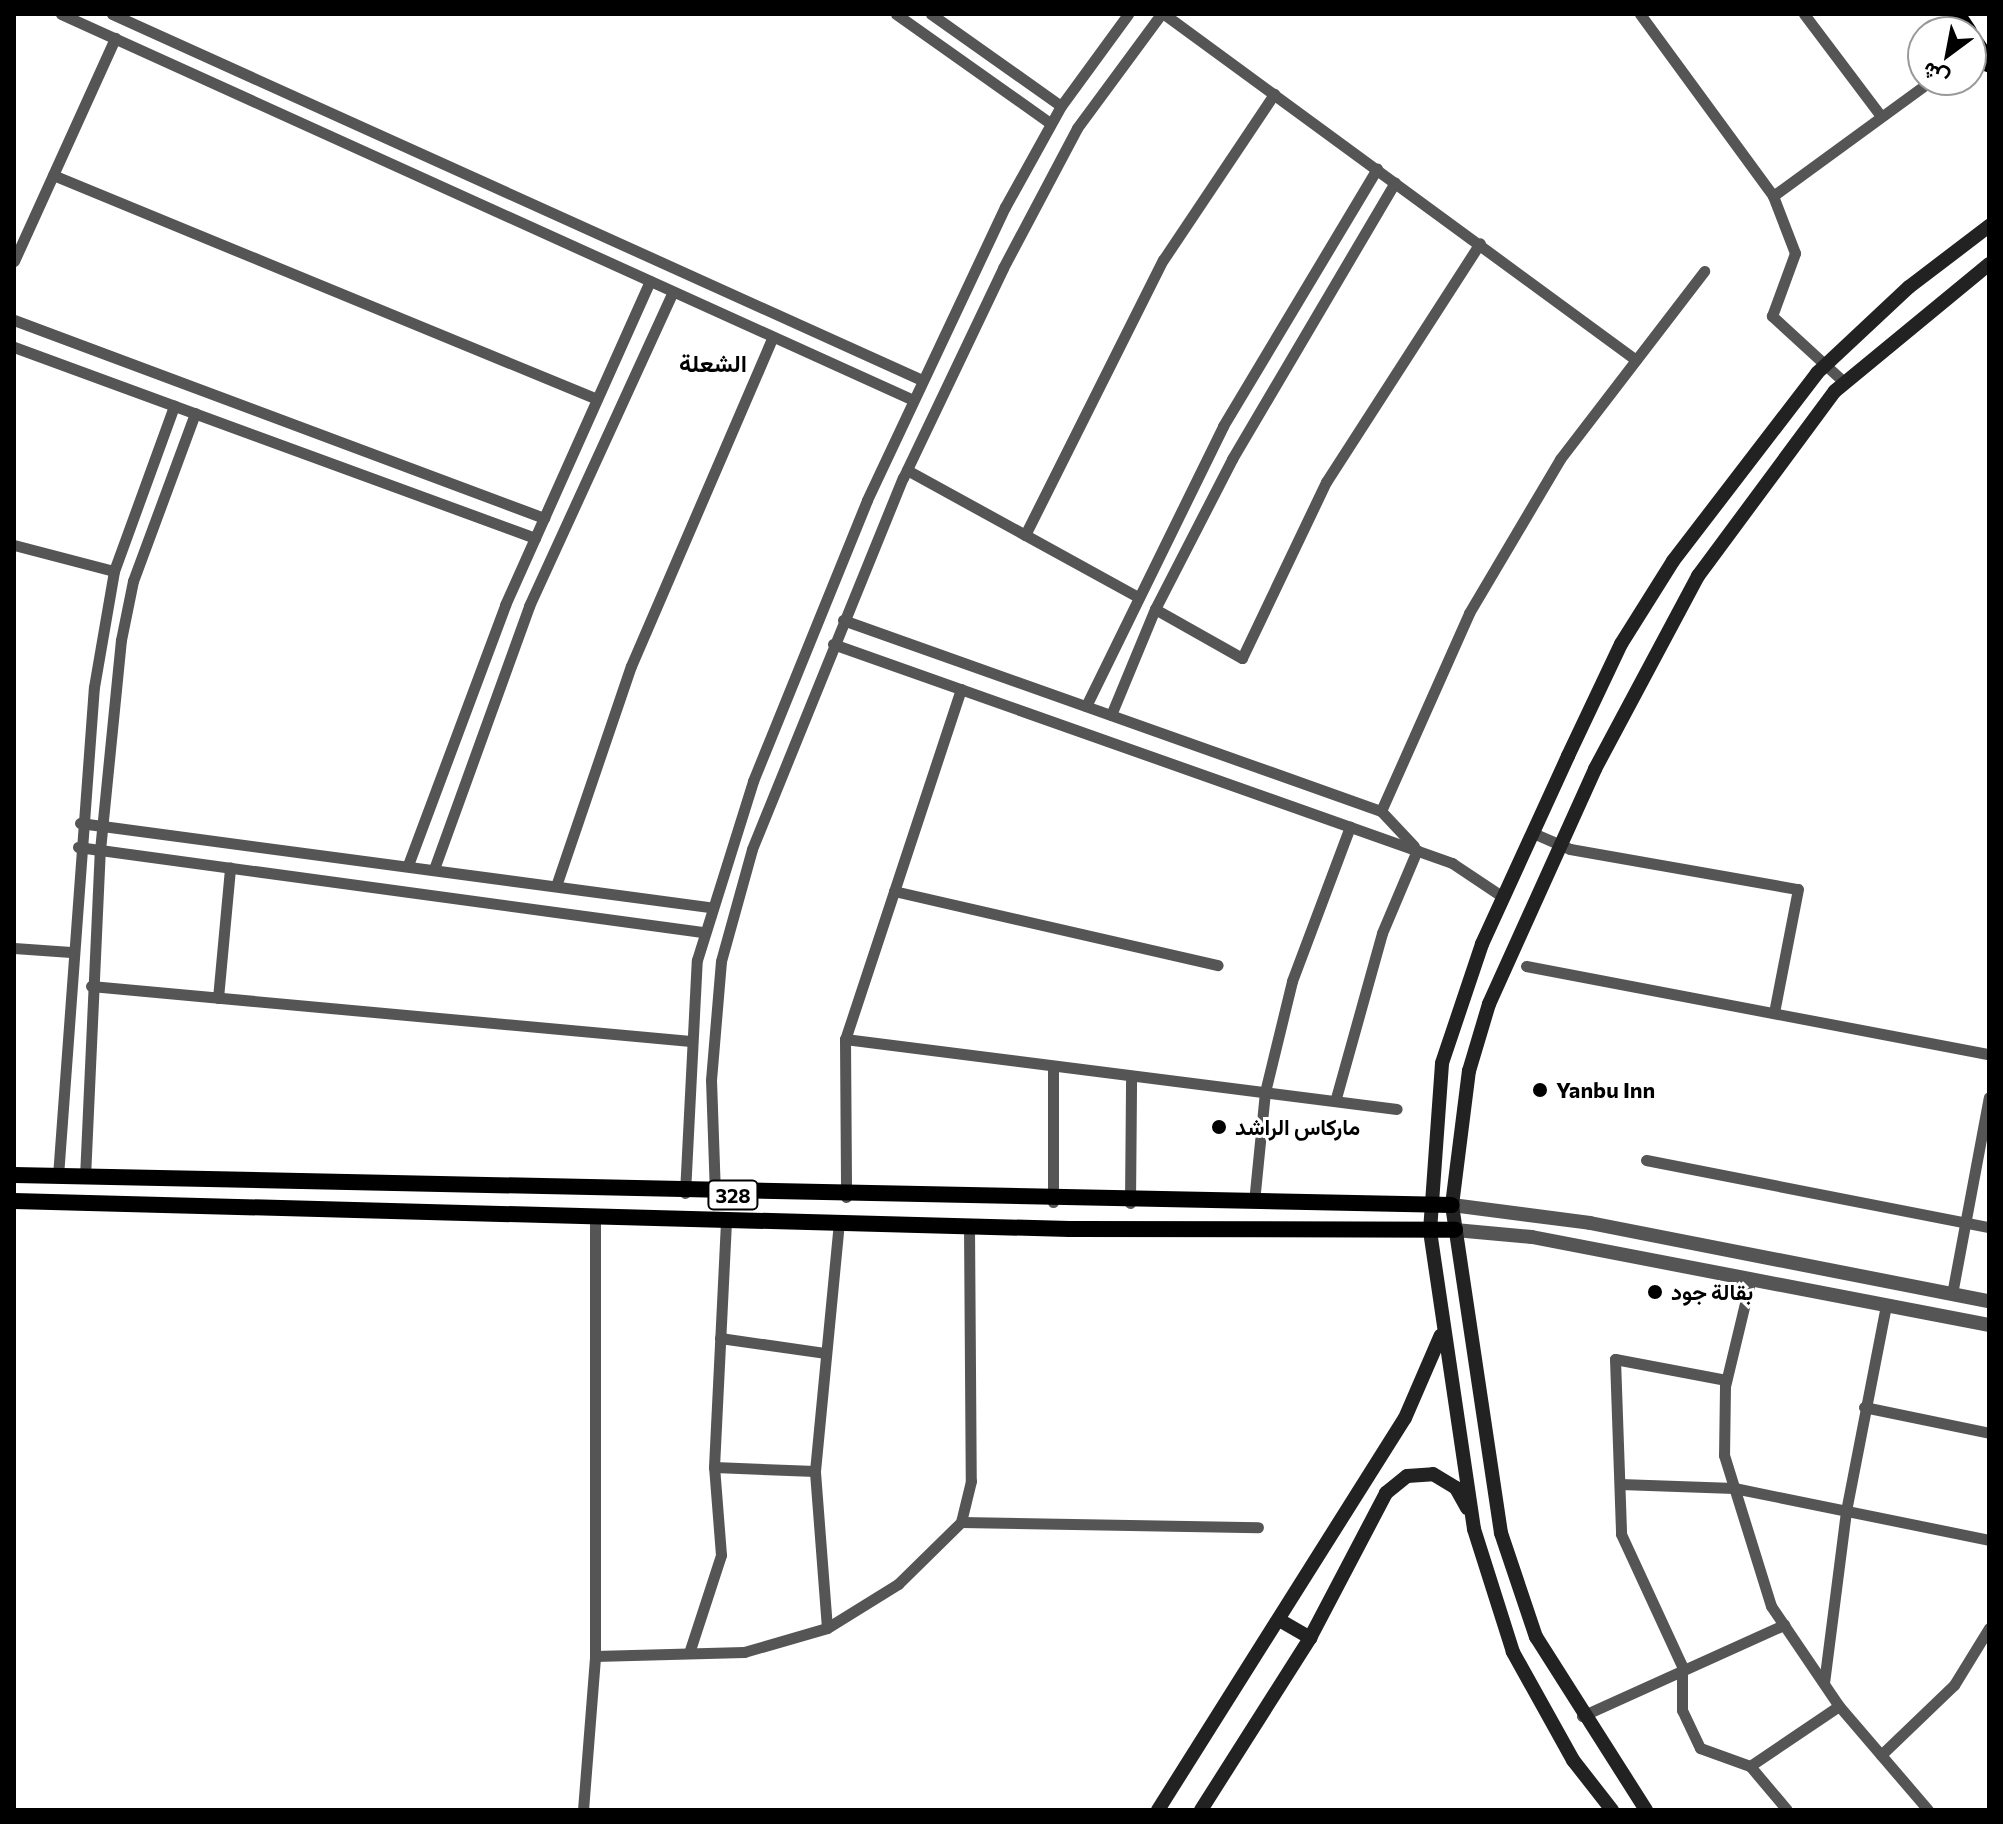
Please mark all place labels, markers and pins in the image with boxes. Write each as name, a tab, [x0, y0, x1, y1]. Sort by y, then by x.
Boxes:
place label: Yanbu Inn	[1556, 1077, 1655, 1103]
marker: Yanbu Inn	[1531, 1081, 1549, 1099]
place label: ماركاس الراشد	[1235, 1114, 1360, 1140]
marker: ماركاس الراشد	[1210, 1118, 1228, 1136]
place label: بقالة جود	[1671, 1279, 1753, 1305]
marker: بقالة جود	[1646, 1283, 1664, 1301]

